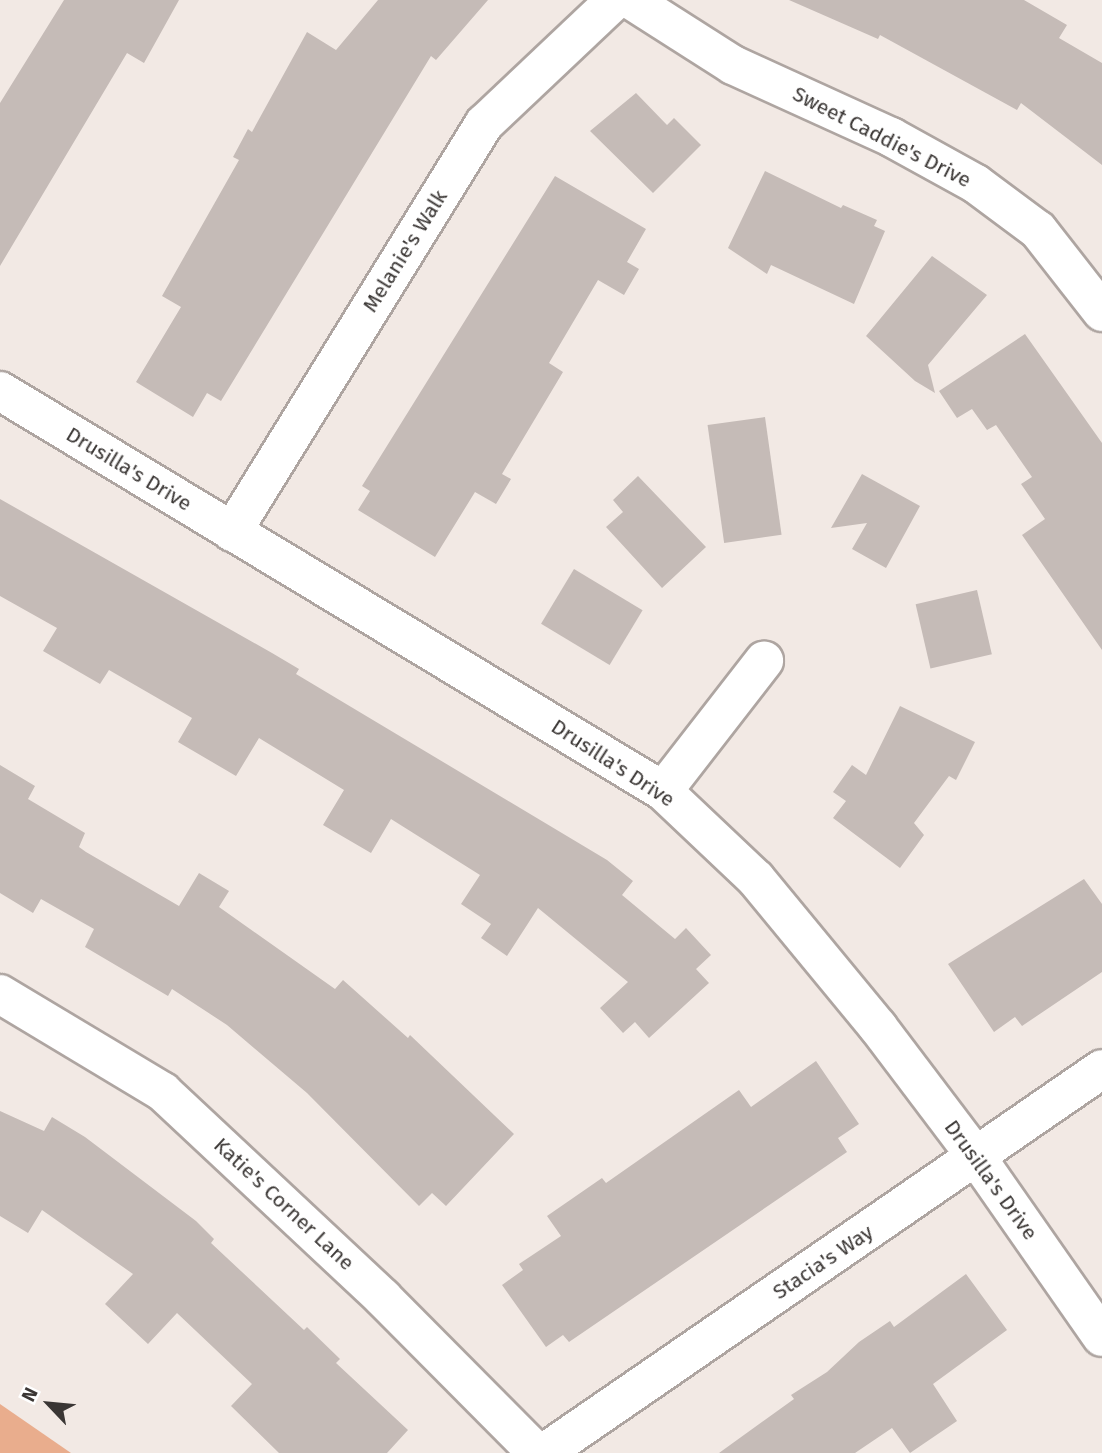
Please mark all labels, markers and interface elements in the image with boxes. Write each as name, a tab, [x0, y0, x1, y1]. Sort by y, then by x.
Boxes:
street label: Sweet Caddie's Drive	[789, 81, 975, 193]
street label: Melanie's Walk	[357, 185, 453, 317]
street label: Drusilla's Drive	[62, 422, 196, 516]
street label: Drusilla's Drive	[547, 714, 679, 812]
street label: Drusilla's Drive	[939, 1115, 1043, 1245]
street label: Katie's Corner Lane	[209, 1132, 359, 1276]
street label: Stacia's Way	[768, 1219, 878, 1305]
north arrow	[14, 1369, 84, 1439]
text: N	[17, 1384, 43, 1405]

